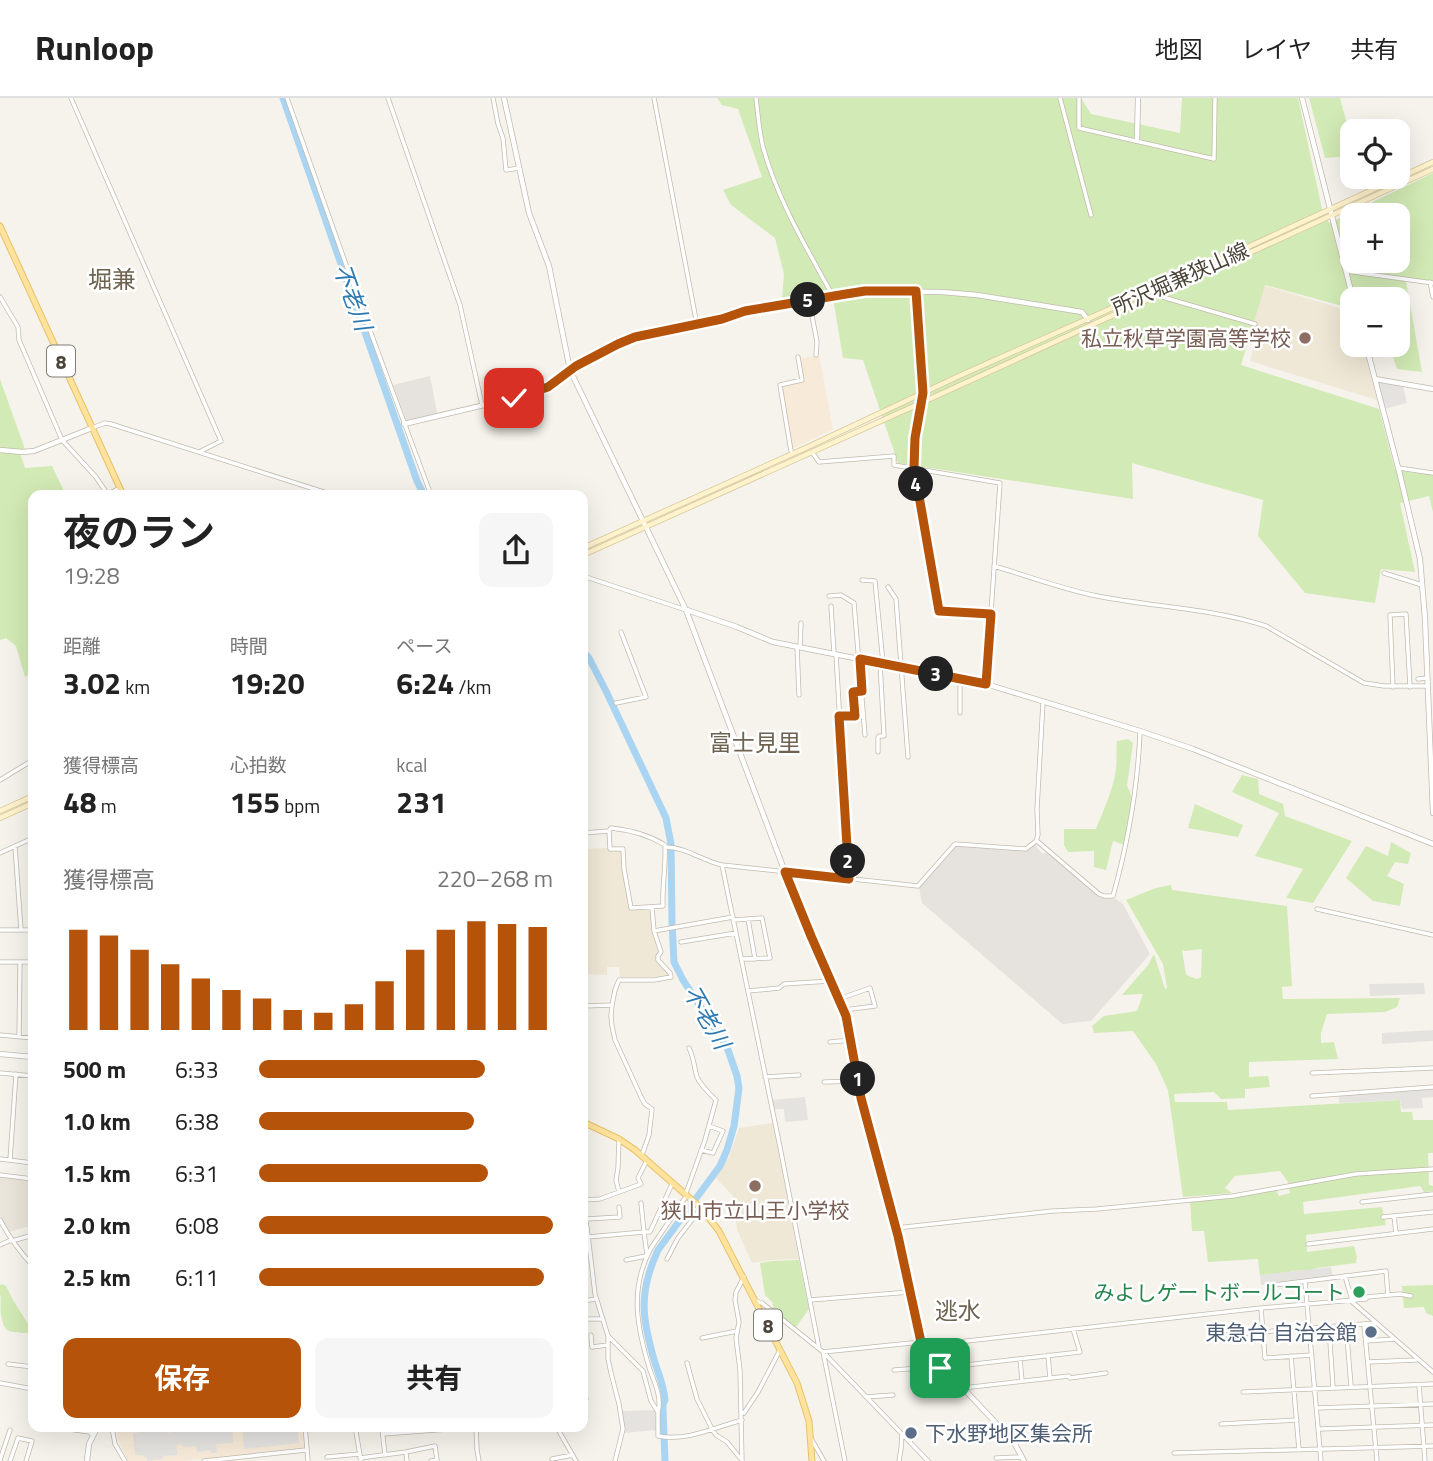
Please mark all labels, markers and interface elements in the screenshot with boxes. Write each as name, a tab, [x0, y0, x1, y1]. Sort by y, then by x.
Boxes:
text: Runloop	[35, 23, 154, 73]
text: 地図	[1155, 31, 1203, 67]
text: レイヤ	[1241, 31, 1312, 67]
text: 共有	[1350, 31, 1398, 67]
map controls	[1340, 119, 1410, 357]
button: locate	[1340, 119, 1410, 189]
button: +	[1340, 203, 1410, 273]
street label: 所沢堀兼狭山線	[1106, 233, 1254, 323]
water label: 不老川	[325, 259, 382, 338]
district label: 堀兼	[88, 261, 136, 297]
pin: 5	[790, 282, 826, 318]
text: 5	[802, 285, 813, 314]
button: −	[1340, 287, 1410, 357]
place label: 私立秋草学園高等学校	[1081, 322, 1291, 354]
marker: 私立秋草学園高等学校	[1297, 330, 1313, 346]
road number: 8	[47, 345, 75, 376]
pin	[484, 368, 544, 428]
icon: check	[495, 379, 533, 417]
pin: 4	[898, 466, 934, 502]
text: 4	[910, 469, 921, 498]
text: 夜のラン	[63, 503, 215, 561]
button: share	[479, 513, 553, 587]
text: 19:28	[63, 558, 120, 593]
text: 距離	[63, 631, 101, 660]
text: 時間	[230, 631, 268, 660]
text: ペース	[396, 631, 452, 660]
pin: 3	[918, 656, 954, 692]
text: 3	[930, 659, 941, 688]
text: 3.02	[63, 660, 121, 706]
text: 19:20	[230, 660, 305, 706]
text: 6:24	[396, 660, 454, 706]
text: km	[121, 672, 150, 701]
text: /km	[454, 672, 491, 701]
district label: 富士見里	[709, 725, 801, 760]
text: 獲得標高	[63, 750, 139, 779]
text: 心拍数	[230, 750, 287, 779]
text: kcal	[396, 750, 427, 779]
text: 48	[63, 779, 97, 825]
text: 155	[230, 779, 280, 825]
text: 231	[396, 779, 447, 825]
text: m	[97, 791, 117, 820]
text: bpm	[280, 791, 320, 820]
pin: 2	[830, 844, 866, 878]
text: 2	[842, 846, 853, 875]
text: 220–268 m	[437, 861, 553, 896]
text: 獲得標高	[63, 862, 155, 897]
water label: 不老川	[675, 978, 741, 1058]
text: 500 m	[63, 1052, 126, 1087]
text: 6:33	[175, 1052, 219, 1087]
pin: 1	[840, 1062, 876, 1096]
text: 1	[852, 1064, 863, 1093]
text: 1.0 km	[63, 1104, 131, 1139]
text: 6:38	[175, 1104, 219, 1139]
text: 1.5 km	[63, 1156, 131, 1191]
text: 6:31	[175, 1156, 219, 1191]
marker: 狭山市立山王小学校	[747, 1178, 763, 1194]
place label: 狭山市立山王小学校	[661, 1194, 850, 1226]
text: 2.0 km	[63, 1208, 131, 1243]
text: 6:08	[175, 1208, 219, 1243]
text: 2.5 km	[63, 1260, 131, 1295]
text: 6:11	[175, 1260, 219, 1295]
place label: みよしゲートボールコート	[1093, 1276, 1345, 1308]
marker: みよしゲートボールコート	[1351, 1284, 1367, 1300]
district label: 逃水	[935, 1293, 981, 1328]
road number: 8	[754, 1310, 782, 1340]
place label: 東急台 自治会館	[1205, 1316, 1357, 1348]
marker: 東急台 自治会館	[1363, 1324, 1379, 1340]
button: 保存	[63, 1338, 301, 1418]
button: 共有	[315, 1338, 553, 1418]
pin	[910, 1338, 970, 1398]
icon: arrive	[921, 1349, 959, 1387]
place label: 下水野地区集会所	[925, 1417, 1093, 1449]
marker: 下水野地区集会所	[903, 1425, 919, 1441]

